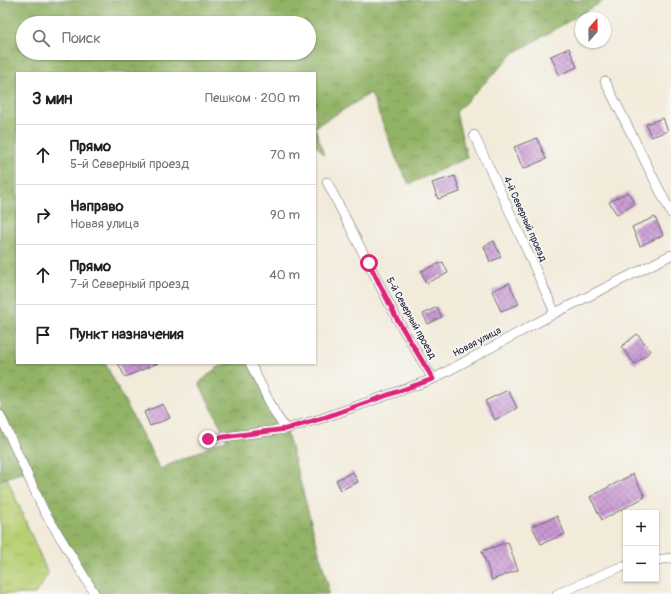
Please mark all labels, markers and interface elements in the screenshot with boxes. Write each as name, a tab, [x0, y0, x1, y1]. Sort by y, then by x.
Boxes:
north arrow	[575, 12, 611, 48]
search box	[16, 16, 316, 60]
icon: search	[30, 27, 52, 49]
text: Поиск	[62, 29, 101, 48]
text: 3 мин	[32, 88, 72, 109]
text: Пешком · 200 m	[205, 90, 300, 106]
text: Прямо	[70, 137, 111, 156]
icon: ahead	[32, 144, 54, 166]
text: 70 m	[270, 147, 300, 163]
text: 5-й Северный проезд	[70, 156, 189, 172]
street label: 4-й Северный проезд	[501, 175, 549, 263]
text: Направо	[70, 197, 124, 216]
icon: right	[32, 204, 54, 226]
text: 90 m	[270, 207, 300, 223]
text: Новая улица	[70, 216, 139, 232]
route start	[360, 254, 378, 272]
text: Прямо	[70, 257, 111, 276]
icon: ahead	[32, 264, 54, 286]
text: 40 m	[269, 267, 300, 283]
street label: 5-й Северный проезд	[384, 275, 438, 361]
text: 7-й Северный проезд	[70, 276, 189, 292]
icon: arrive	[32, 324, 54, 346]
street label: Новая улица	[451, 324, 504, 360]
text: Пункт назначения	[70, 325, 184, 344]
route end	[199, 430, 217, 448]
map controls	[623, 510, 659, 582]
button: +	[623, 510, 659, 546]
button: −	[623, 546, 659, 582]

